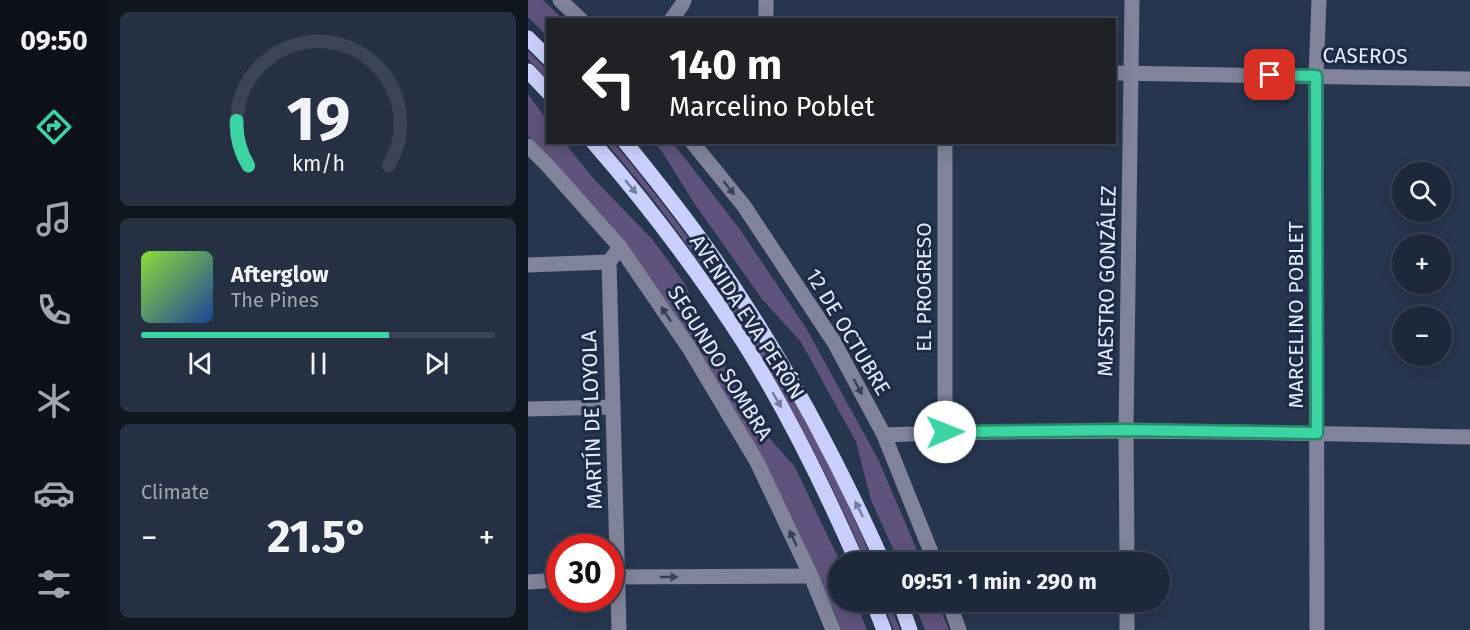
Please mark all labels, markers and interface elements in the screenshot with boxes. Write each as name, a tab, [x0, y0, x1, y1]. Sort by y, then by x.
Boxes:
text: 09:50	[20, 25, 88, 57]
text: 140 m	[669, 40, 782, 90]
icon: left	[570, 42, 648, 120]
street label: CASEROS	[1322, 42, 1408, 70]
pin	[1244, 49, 1295, 100]
icon: arrive	[1253, 58, 1286, 91]
text: 19	[286, 82, 350, 157]
text: Marcelino Poblet	[669, 91, 875, 123]
icon: directions	[33, 106, 75, 148]
text: km/h	[291, 151, 345, 177]
map controls	[1392, 162, 1452, 366]
button: search	[1392, 162, 1452, 222]
one-way arrow	[624, 179, 637, 194]
one-way arrow	[723, 180, 736, 196]
street label: MAESTRO GONZÁLEZ	[1092, 185, 1122, 377]
icon: music	[33, 198, 75, 240]
street label: MARCELINO POBLET	[1283, 221, 1309, 409]
street label: EL PROGRESO	[911, 222, 937, 352]
street label: AVENIDA EVA PERÓN	[684, 230, 810, 404]
button: +	[1392, 234, 1452, 294]
text: Afterglow	[231, 261, 328, 288]
street label: 12 DE OCTUBRE	[800, 264, 896, 400]
street label: SEGUNDO SOMBRA	[662, 281, 778, 445]
text: The Pines	[231, 288, 318, 312]
icon: phone	[33, 289, 75, 331]
one-way arrow	[660, 306, 671, 322]
button: −	[1392, 306, 1452, 366]
street label: MARTÍN DE LOYOLA	[576, 330, 608, 510]
icon: previous	[184, 347, 217, 380]
icon: pause	[302, 347, 335, 380]
icon: next	[420, 347, 453, 380]
one-way arrow	[853, 378, 863, 395]
icon: climate	[33, 380, 75, 422]
one-way arrow	[772, 392, 782, 409]
position arrow	[913, 400, 977, 464]
icon: car	[33, 472, 75, 514]
text: Climate	[141, 480, 209, 504]
one-way arrow	[854, 501, 863, 518]
text: 21.5°	[267, 510, 369, 564]
text: −	[141, 518, 158, 558]
text: +	[479, 518, 495, 558]
one-way arrow	[787, 529, 797, 547]
speed limit sign: 30	[546, 534, 624, 612]
icon: filters	[33, 563, 75, 605]
text: 09:51 · 1 min · 290 m	[901, 568, 1097, 595]
one-way arrow	[659, 572, 678, 582]

